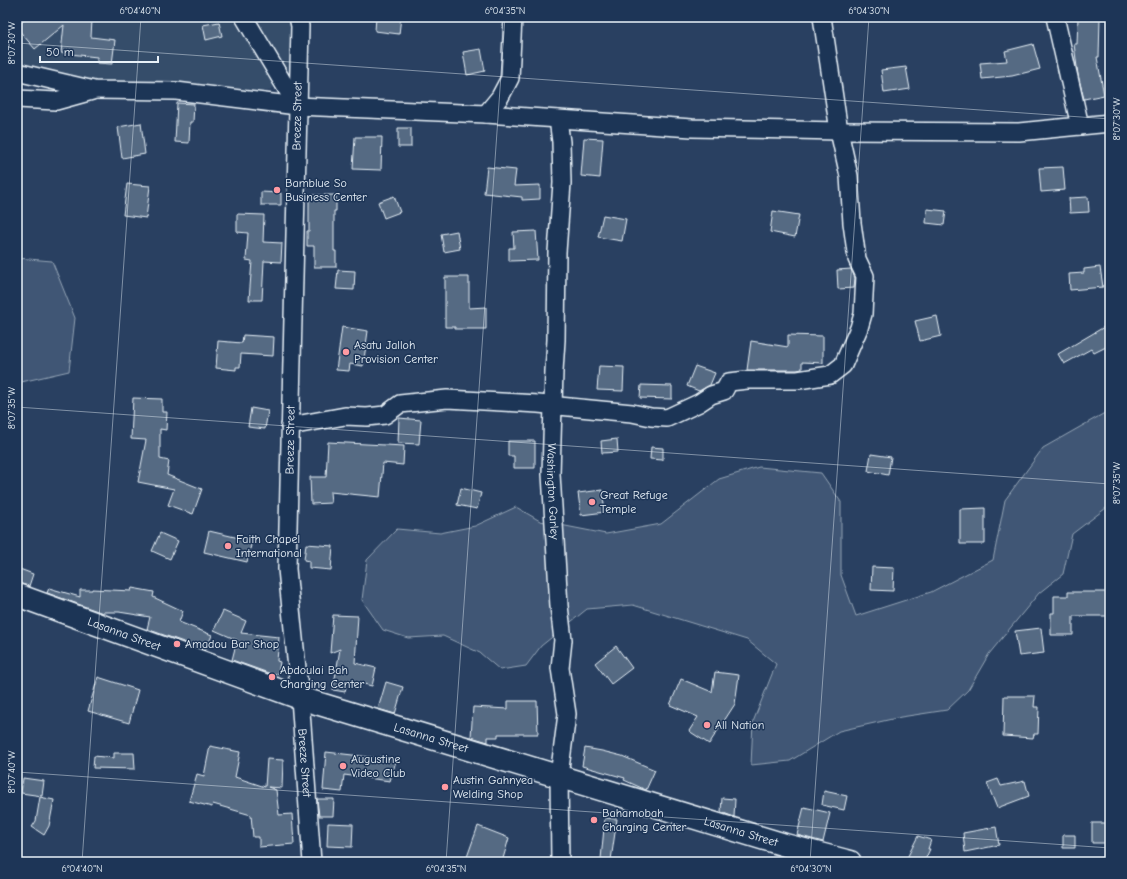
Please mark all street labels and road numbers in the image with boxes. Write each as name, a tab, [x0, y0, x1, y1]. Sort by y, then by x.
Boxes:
street label: Breeze Street	[289, 81, 305, 151]
street label: Breeze Street	[282, 405, 298, 475]
street label: Washington Garley	[544, 443, 562, 541]
street label: Lasanna Street	[86, 614, 163, 654]
street label: Lasanna Street	[392, 720, 470, 756]
street label: Breeze Street	[295, 728, 314, 798]
street label: Lasanna Street	[702, 814, 780, 850]

